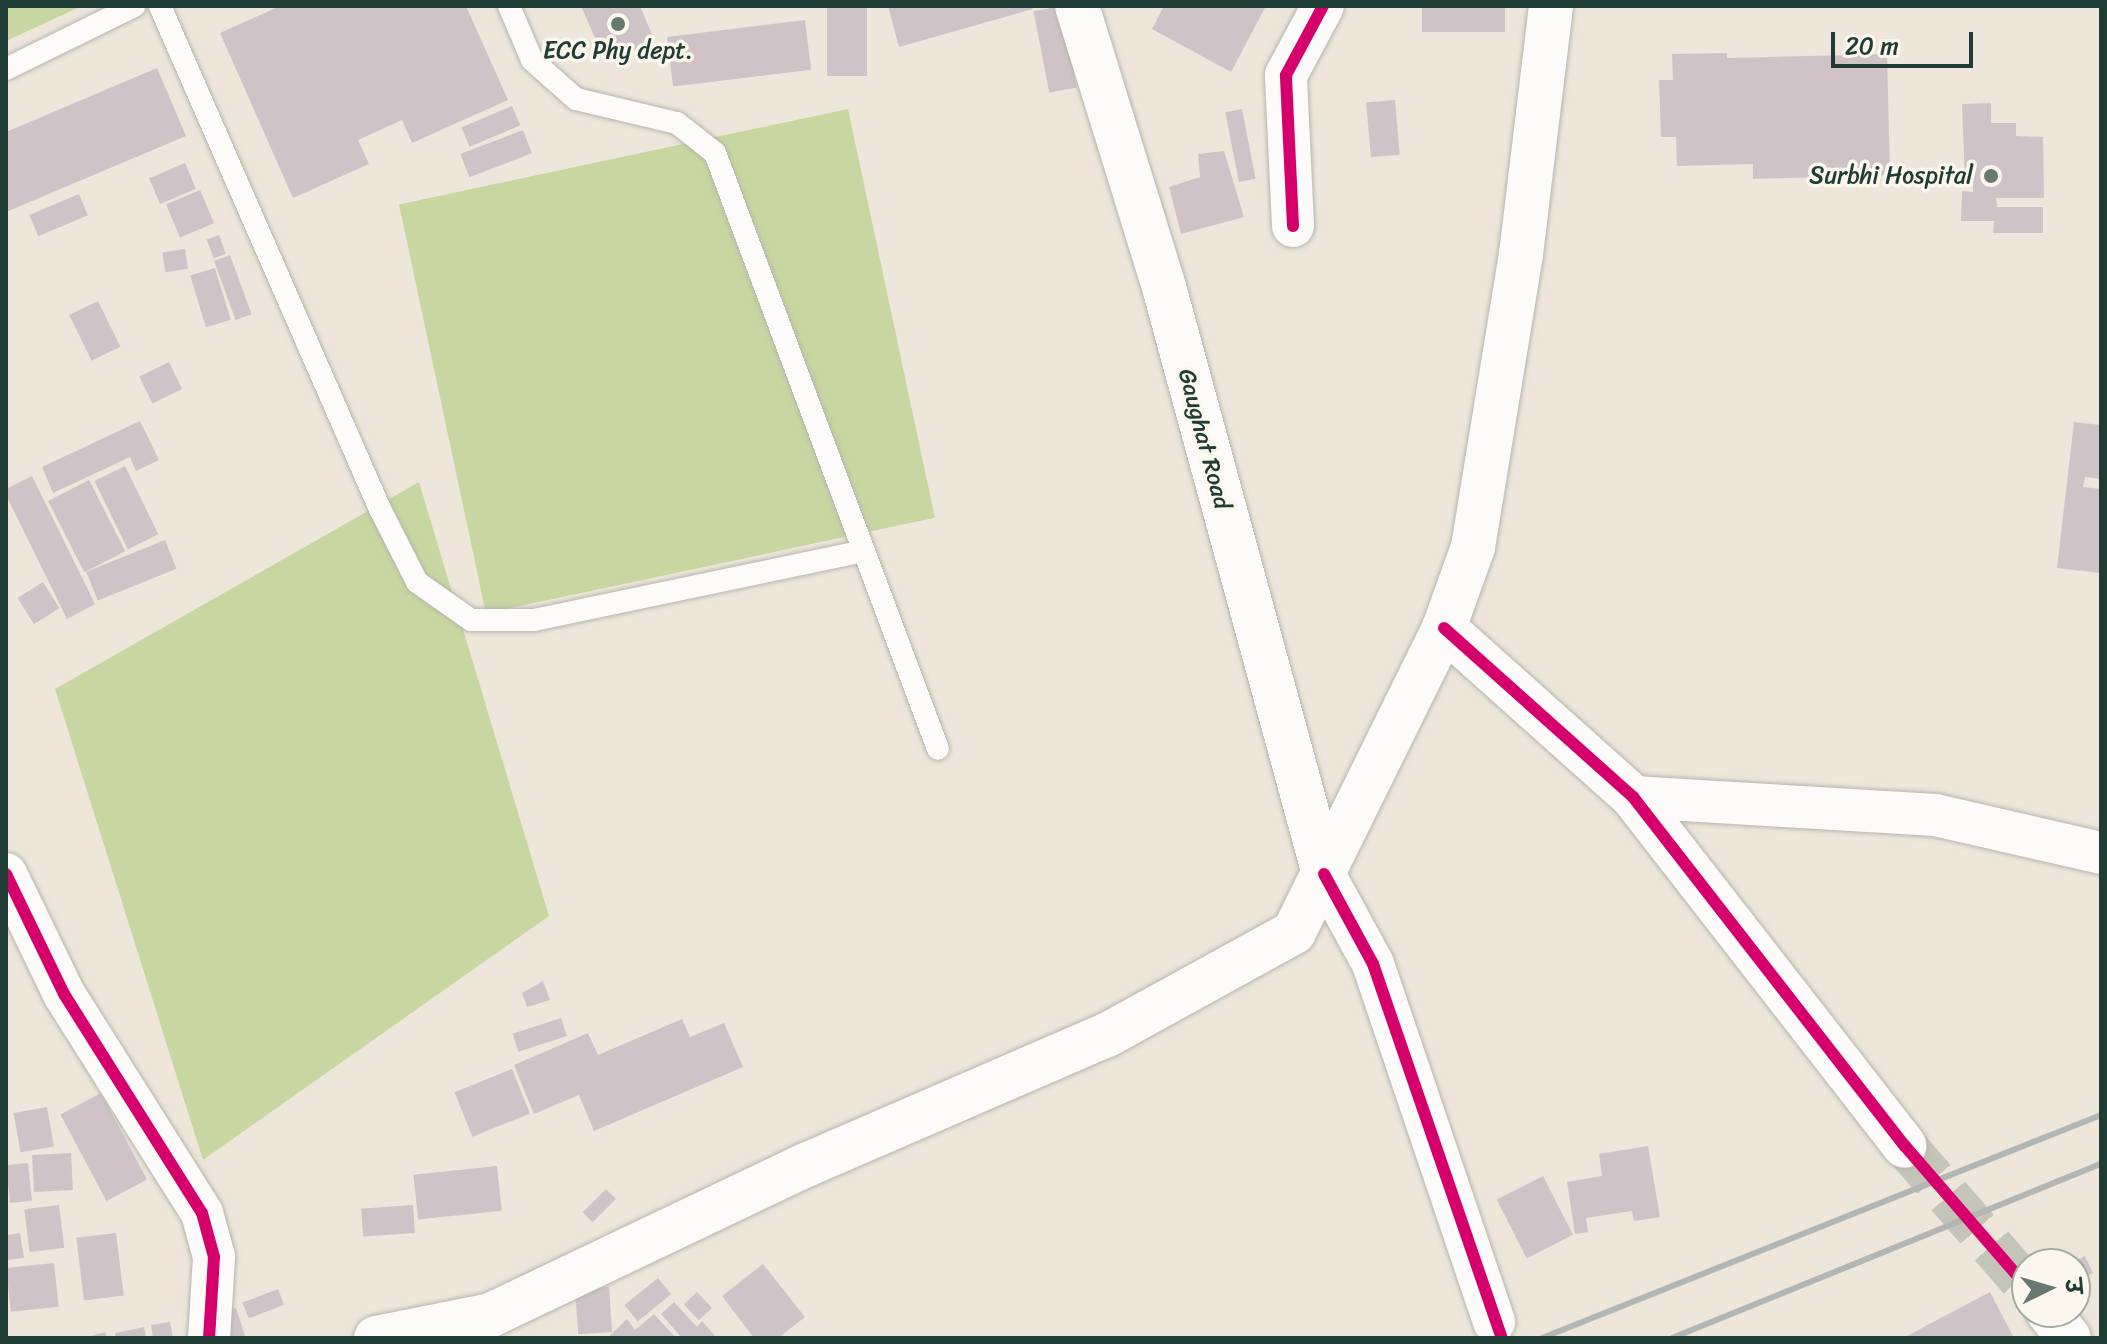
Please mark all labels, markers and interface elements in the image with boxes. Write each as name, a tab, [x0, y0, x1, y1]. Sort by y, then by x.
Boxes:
marker: ECC Phy dept.	[609, 15, 627, 33]
scale bar	[1835, 16, 1977, 66]
text: 20 m	[1845, 25, 1899, 67]
place label: ECC Phy dept.	[543, 37, 693, 65]
place label: Surbhi Hospital	[1809, 162, 1973, 190]
marker: Surbhi Hospital	[1980, 165, 2002, 187]
street label: Gaughat Road	[1171, 366, 1237, 512]
north arrow	[2011, 1248, 2091, 1328]
text: उ	[2053, 1277, 2093, 1295]

